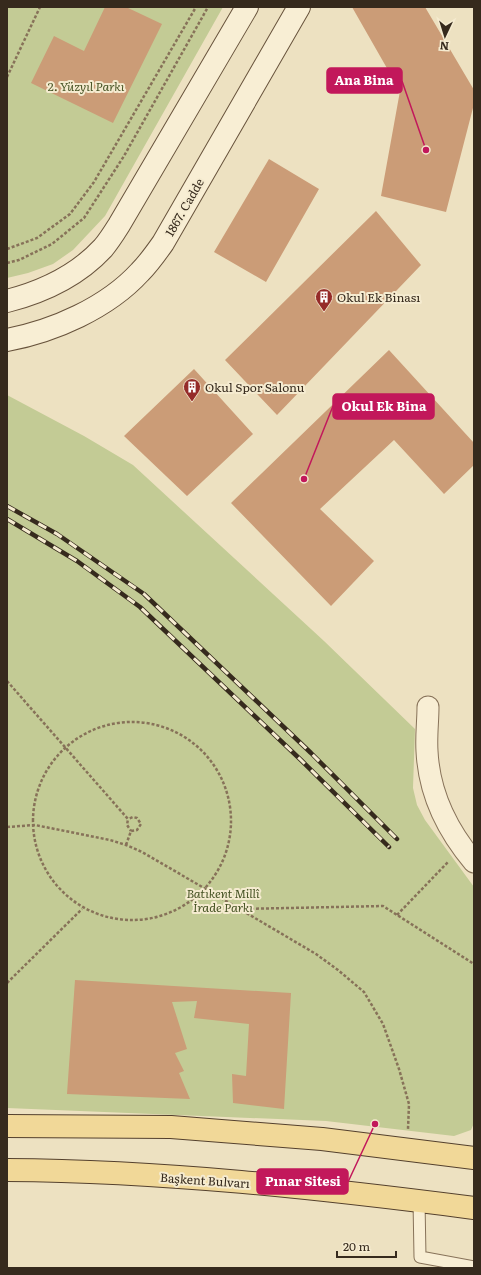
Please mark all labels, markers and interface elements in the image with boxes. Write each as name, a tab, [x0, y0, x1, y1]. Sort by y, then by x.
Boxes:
north arrow	[425, 16, 465, 56]
text: N	[439, 39, 449, 55]
callout: Ana Bina	[327, 68, 402, 93]
text: Ana Bina	[334, 70, 394, 89]
park label: 2. Yüzyıl Parkı	[48, 77, 125, 95]
street label: 1867. Cadde	[160, 175, 208, 239]
building icon: Okul Ek Binası	[314, 287, 334, 312]
place label: Okul Ek Binası	[337, 288, 420, 306]
building icon: Okul Spor Salonu	[182, 377, 202, 402]
place label: Okul Spor Salonu	[205, 378, 305, 396]
callout: Okul Ek Bina	[333, 394, 434, 419]
text: Okul Ek Bina	[342, 396, 427, 415]
park label: Batıkent Millî İrade Parkı	[186, 884, 260, 916]
street label: Başkent Bulvarı	[160, 1168, 250, 1192]
callout: Pınar Sitesi	[257, 1169, 348, 1194]
text: Pınar Sitesi	[265, 1171, 341, 1190]
scale bar	[337, 1233, 396, 1259]
text: 20 m	[343, 1237, 370, 1255]

